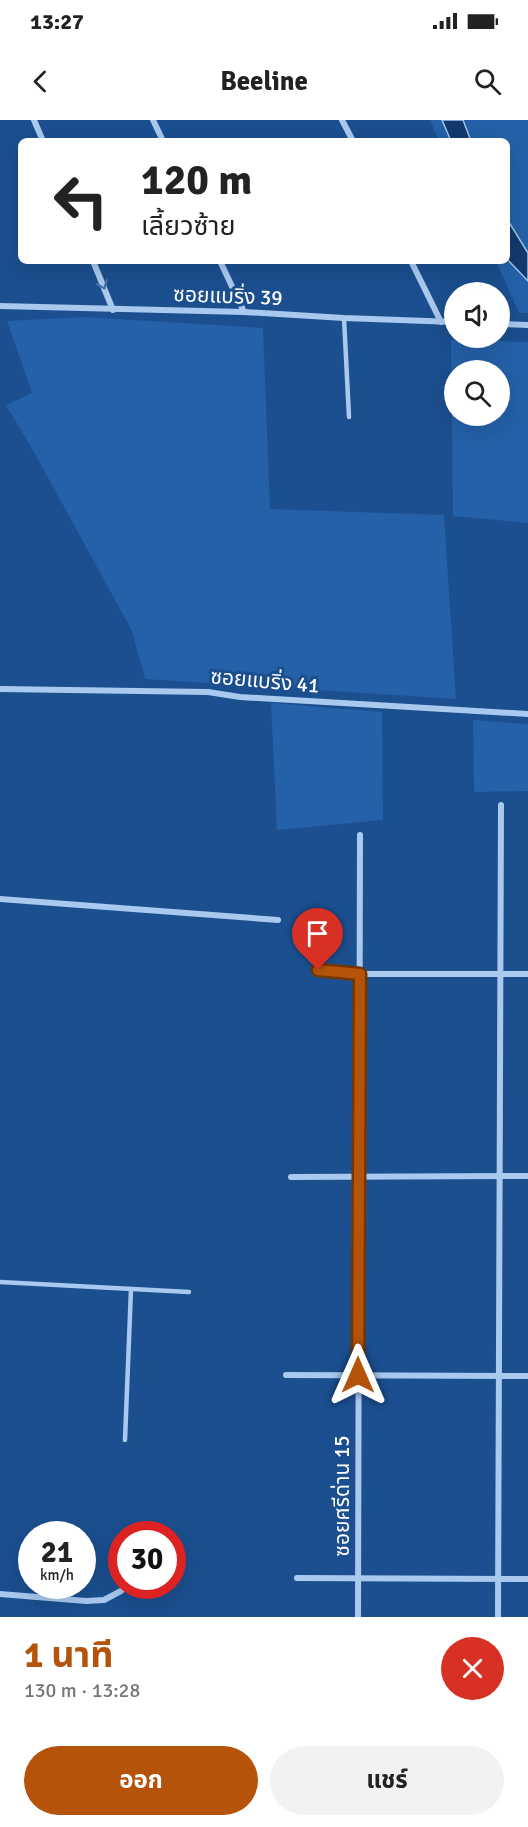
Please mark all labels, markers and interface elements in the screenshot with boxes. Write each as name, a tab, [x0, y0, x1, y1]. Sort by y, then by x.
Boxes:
text: 13:27	[30, 8, 84, 35]
icon: back	[24, 65, 57, 98]
text: Beeline	[220, 65, 308, 98]
icon: search	[471, 65, 504, 98]
text: 120 m	[141, 155, 252, 206]
icon: left	[42, 162, 120, 240]
text: เลี้ยวซ้าย	[141, 210, 235, 243]
one-way arrow	[96, 279, 108, 290]
street label: ซอยแบริ่ง 39	[173, 280, 283, 311]
map controls	[444, 282, 510, 426]
button: sound	[444, 282, 510, 348]
button: search	[444, 360, 510, 426]
street label: ซอยแบริ่ง 41	[209, 663, 321, 699]
pin	[292, 908, 343, 970]
icon: arrive	[301, 917, 334, 950]
position arrow	[326, 1343, 390, 1407]
street label: ซอยศรีด่าน 15	[329, 1435, 355, 1557]
speed limit sign: 30	[108, 1521, 186, 1599]
text: 21	[41, 1534, 73, 1571]
text: km/h	[40, 1566, 74, 1584]
text: 1 นาที	[24, 1633, 113, 1678]
button: close	[441, 1637, 504, 1700]
text: 130 m · 13:28	[24, 1678, 140, 1703]
button: ออก	[24, 1746, 258, 1815]
button: แชร์	[270, 1746, 504, 1815]

